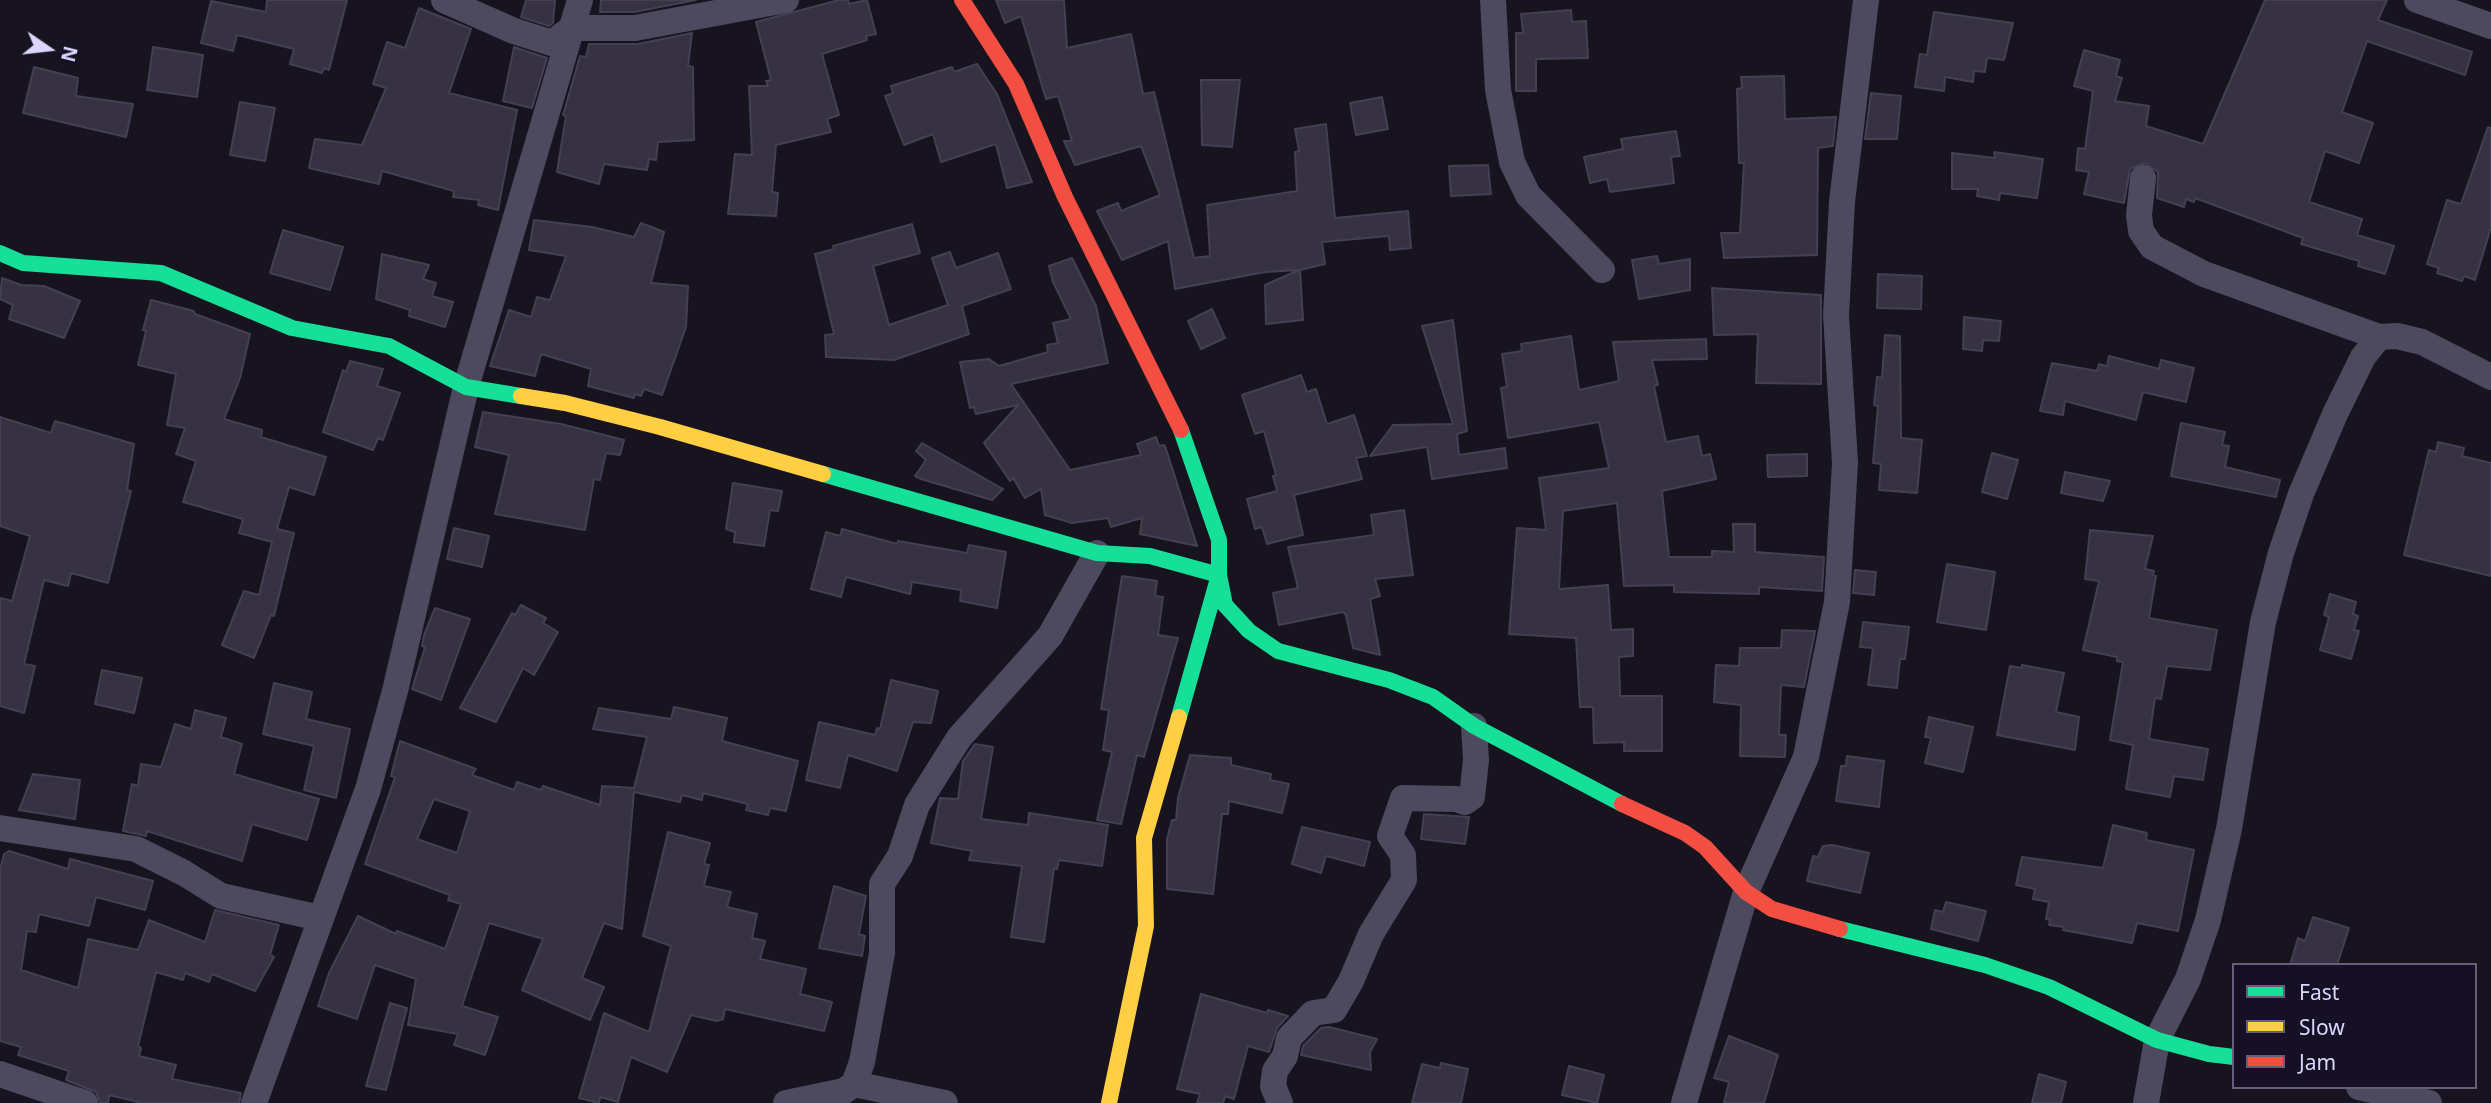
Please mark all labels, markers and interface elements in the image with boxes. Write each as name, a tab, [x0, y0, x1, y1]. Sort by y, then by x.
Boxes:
north arrow	[14, 14, 84, 84]
text: N	[55, 43, 84, 65]
legend	[2232, 963, 2477, 1089]
text: Fast	[2299, 978, 2339, 1006]
text: Slow	[2299, 1013, 2345, 1041]
text: Jam	[2299, 1048, 2336, 1076]

